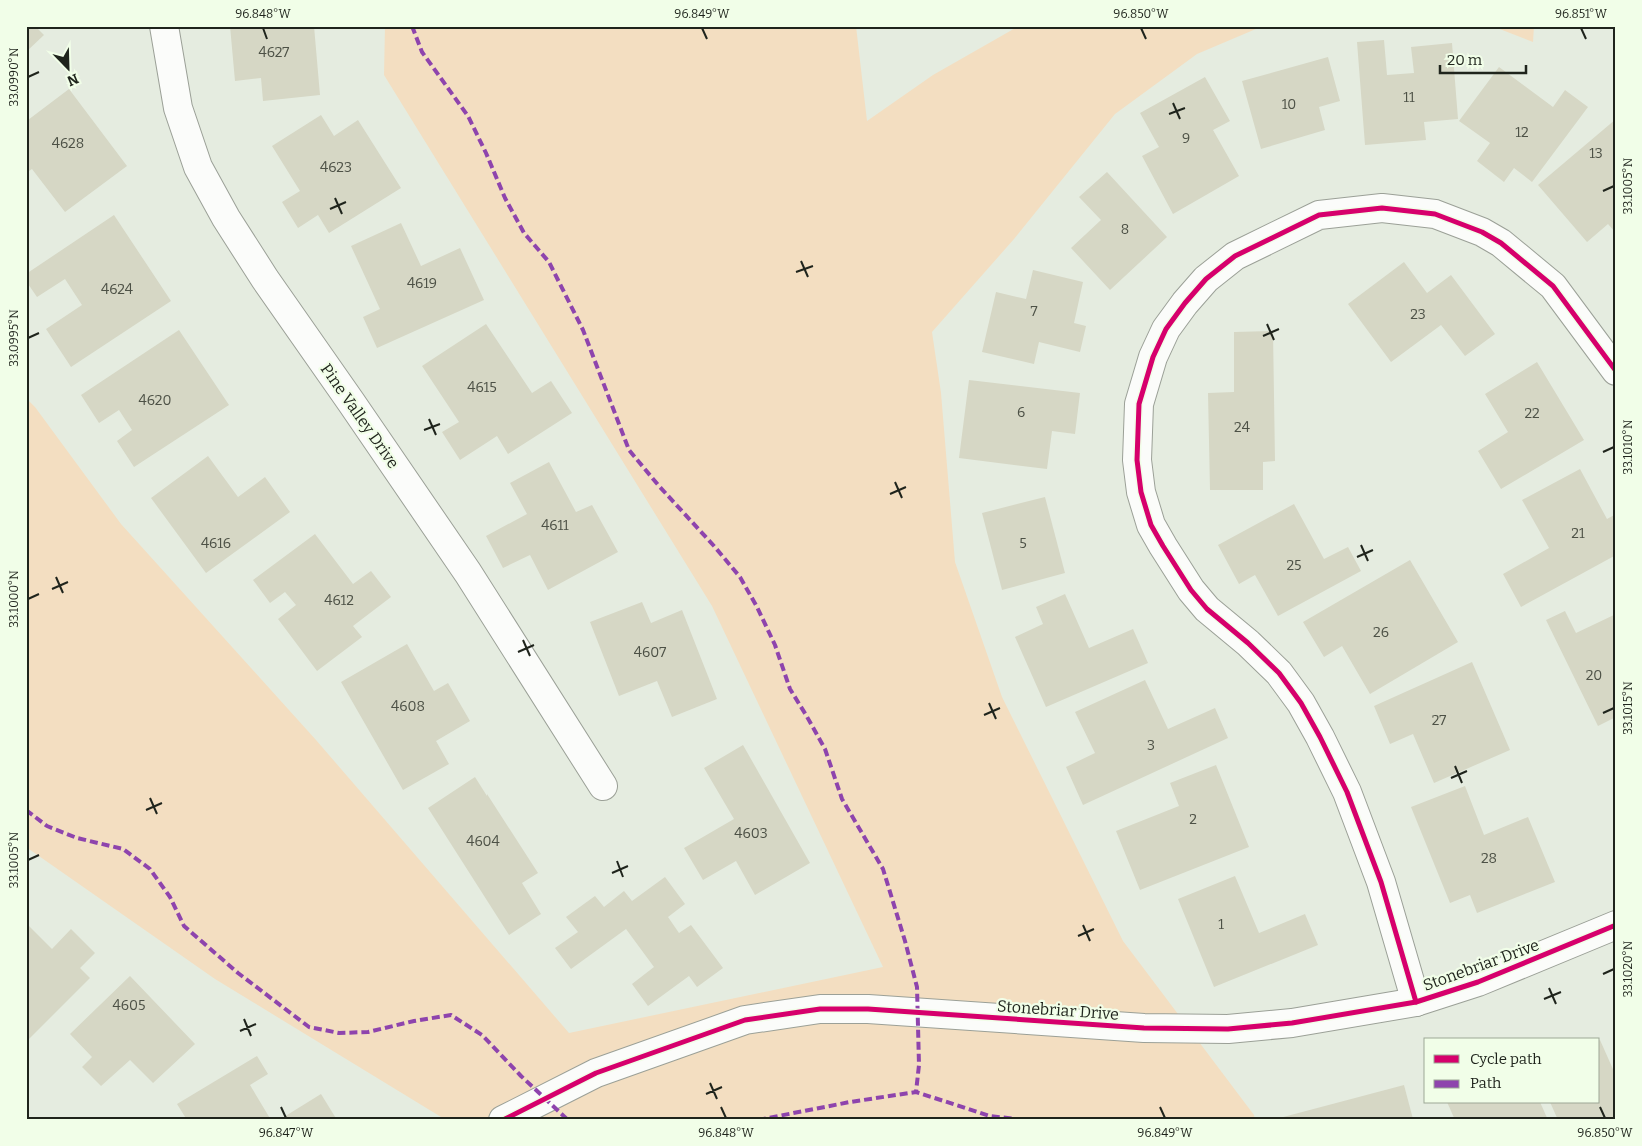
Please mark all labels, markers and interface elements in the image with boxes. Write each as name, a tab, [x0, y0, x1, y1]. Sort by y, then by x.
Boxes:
text: 96.848°W	[235, 7, 292, 21]
text: 96.849°W	[674, 7, 730, 21]
text: 96.850°W	[1113, 7, 1169, 21]
text: 96.851°W	[1555, 7, 1608, 21]
north arrow	[42, 42, 92, 92]
scale bar	[1440, 42, 1526, 74]
house number: 4627	[259, 44, 289, 61]
text: 33.0990°N	[7, 47, 21, 106]
text: 20 m	[1447, 51, 1483, 69]
text: N	[64, 70, 81, 90]
house number: 11	[1403, 89, 1415, 106]
house number: 10	[1282, 96, 1296, 113]
house number: 12	[1515, 124, 1529, 141]
house number: 9	[1182, 130, 1190, 147]
house number: 4628	[52, 135, 84, 152]
house number: 13	[1589, 145, 1603, 162]
text: 33.1005°N	[1621, 157, 1635, 214]
house number: 4623	[320, 159, 352, 176]
house number: 8	[1121, 221, 1129, 238]
house number: 4619	[407, 275, 437, 292]
house number: 4624	[101, 281, 133, 298]
house number: 7	[1030, 303, 1038, 320]
house number: 23	[1410, 306, 1426, 323]
text: 33.0995°N	[7, 309, 21, 367]
street label: Pine Valley Drive	[317, 360, 403, 472]
house number: 4615	[467, 379, 497, 396]
house number: 4620	[139, 392, 171, 409]
house number: 6	[1017, 404, 1025, 421]
house number: 22	[1524, 405, 1540, 422]
house number: 24	[1234, 419, 1250, 436]
text: 33.1010°N	[1621, 419, 1635, 474]
house number: 4611	[541, 517, 569, 534]
house number: 21	[1571, 525, 1585, 542]
house number: 4616	[201, 535, 231, 552]
house number: 5	[1019, 535, 1027, 552]
house number: 25	[1286, 557, 1302, 574]
text: 33.1000°N	[7, 570, 21, 628]
house number: 4612	[324, 592, 354, 609]
house number: 26	[1373, 624, 1389, 641]
house number: 4607	[634, 644, 666, 661]
house number: 20	[1586, 667, 1602, 684]
text: 33.1015°N	[1621, 681, 1635, 735]
house number: 4608	[391, 698, 425, 715]
house number: 27	[1432, 712, 1446, 729]
house number: 3	[1147, 737, 1155, 754]
house number: 2	[1189, 811, 1197, 828]
house number: 4603	[734, 825, 768, 842]
text: 33.1005°N	[7, 831, 21, 888]
house number: 4604	[466, 833, 500, 850]
house number: 28	[1481, 850, 1497, 867]
house number: 1	[1218, 916, 1224, 933]
street label: Stonebriar Drive	[1420, 935, 1542, 995]
text: 33.1020°N	[1621, 940, 1635, 997]
street label: Stonebriar Drive	[996, 996, 1120, 1024]
house number: 4605	[113, 997, 145, 1014]
legend	[1424, 1038, 1600, 1104]
text: Cycle path	[1470, 1050, 1542, 1068]
text: Path	[1470, 1074, 1502, 1092]
text: 96.847°W	[259, 1126, 314, 1140]
text: 96.848°W	[698, 1126, 755, 1140]
text: 96.849°W	[1137, 1126, 1193, 1140]
text: 96.850°W	[1577, 1126, 1633, 1140]

